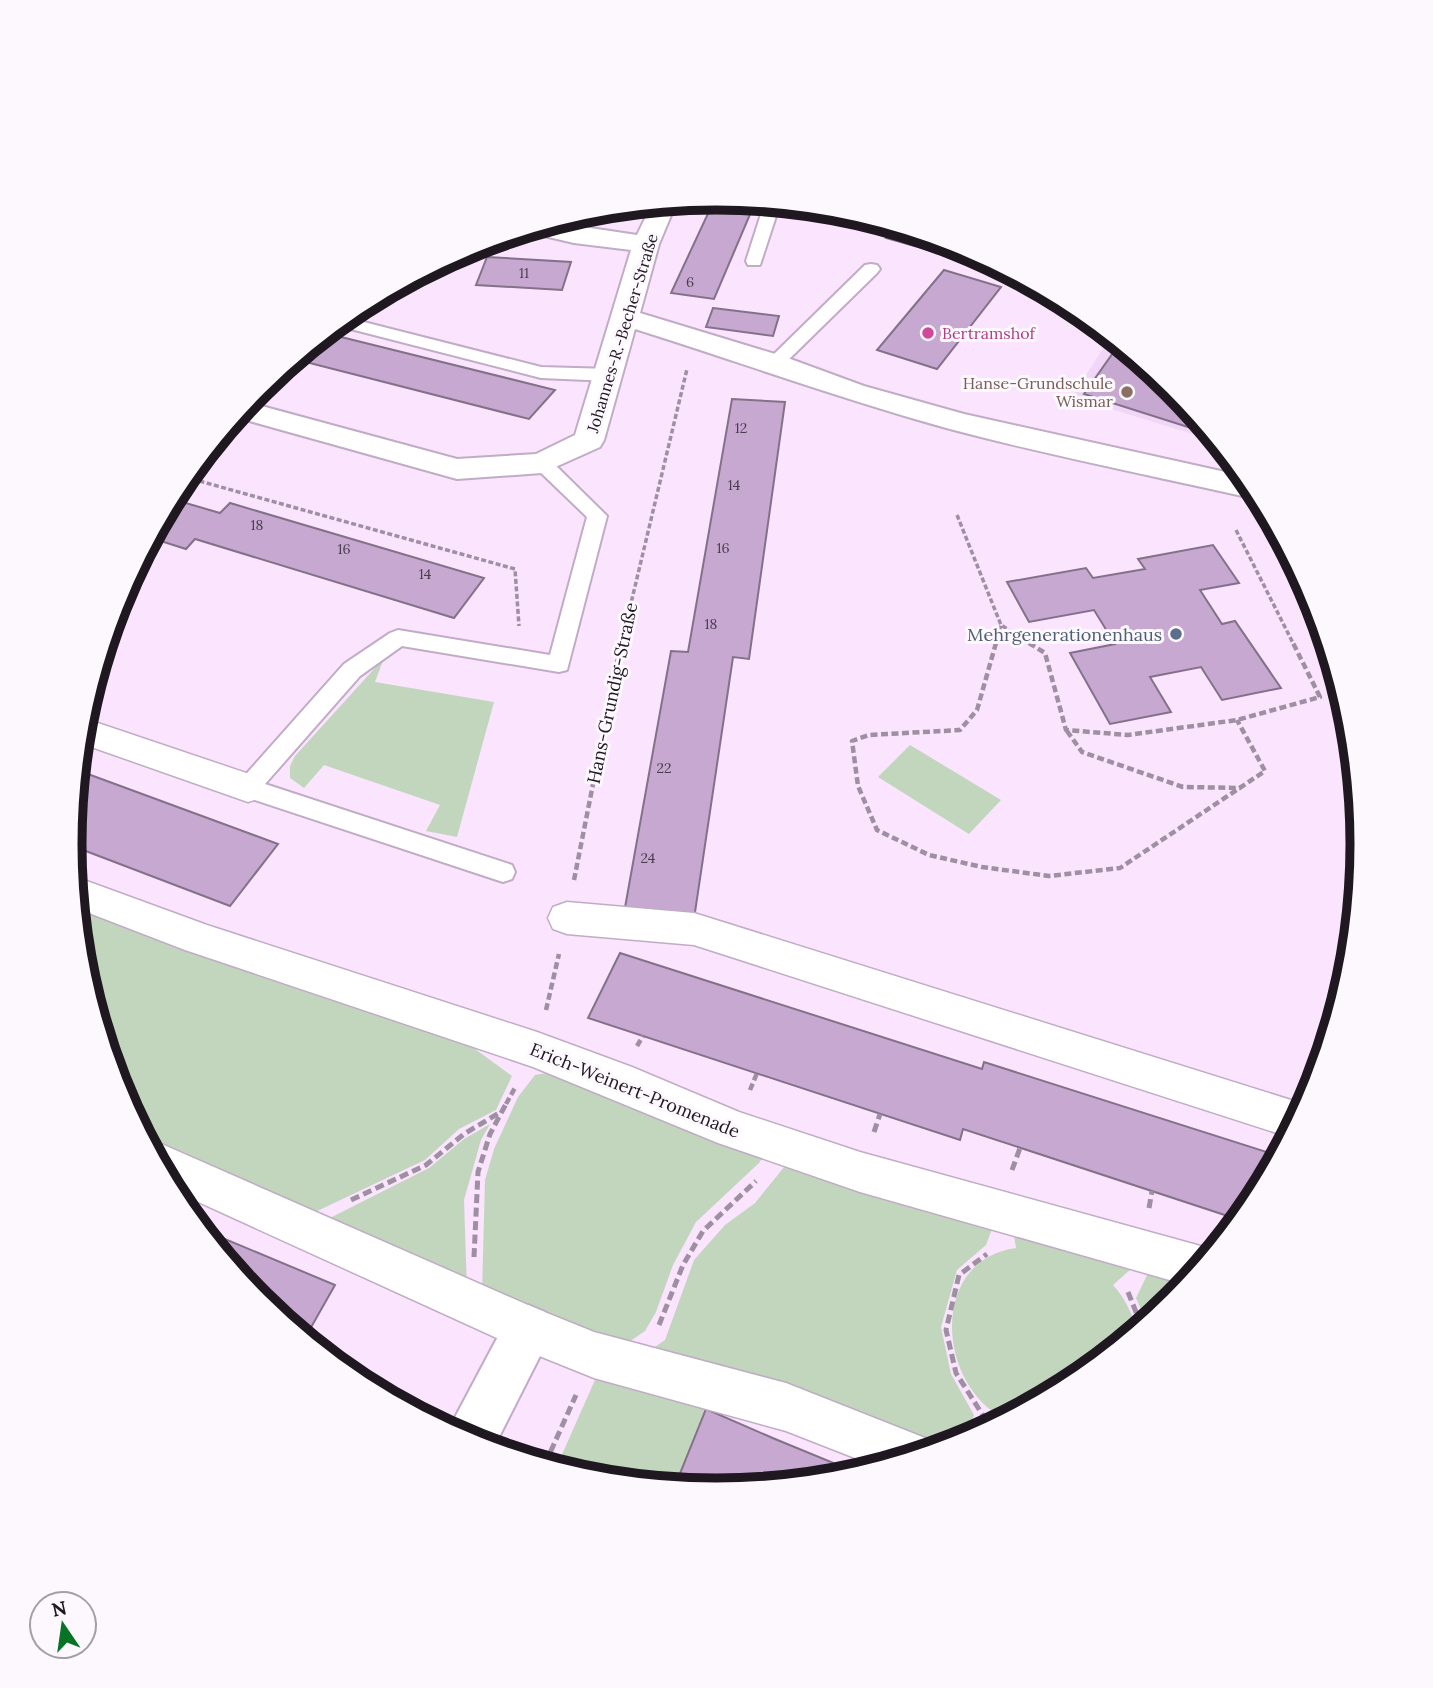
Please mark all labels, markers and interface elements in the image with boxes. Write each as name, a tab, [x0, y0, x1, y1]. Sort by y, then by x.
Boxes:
street label: Johannes-R.-Becher-Straße	[582, 231, 662, 436]
house number: 11	[519, 264, 529, 282]
house number: 6	[686, 273, 694, 291]
place label: Bertramshof	[942, 323, 1037, 343]
marker: Bertramshof	[920, 325, 936, 341]
place label: Hanse-Grundschule Wismar	[963, 373, 1113, 411]
marker: Hanse-Grundschule Wismar	[1119, 384, 1135, 400]
house number: 12	[735, 419, 747, 437]
house number: 14	[728, 476, 741, 494]
house number: 18	[251, 516, 264, 534]
house number: 16	[716, 539, 730, 557]
house number: 16	[337, 540, 351, 558]
house number: 14	[419, 565, 432, 583]
street label: Hans-Grundig-Straße	[582, 600, 643, 786]
house number: 18	[705, 615, 718, 633]
place label: Mehrgenerationenhaus	[967, 623, 1162, 646]
marker: Mehrgenerationenhaus	[1168, 626, 1184, 642]
house number: 22	[656, 759, 672, 777]
house number: 24	[641, 849, 656, 867]
street label: Erich-Weinert-Promenade	[527, 1037, 744, 1143]
north arrow	[28, 1590, 98, 1660]
text: N	[49, 1595, 69, 1622]

